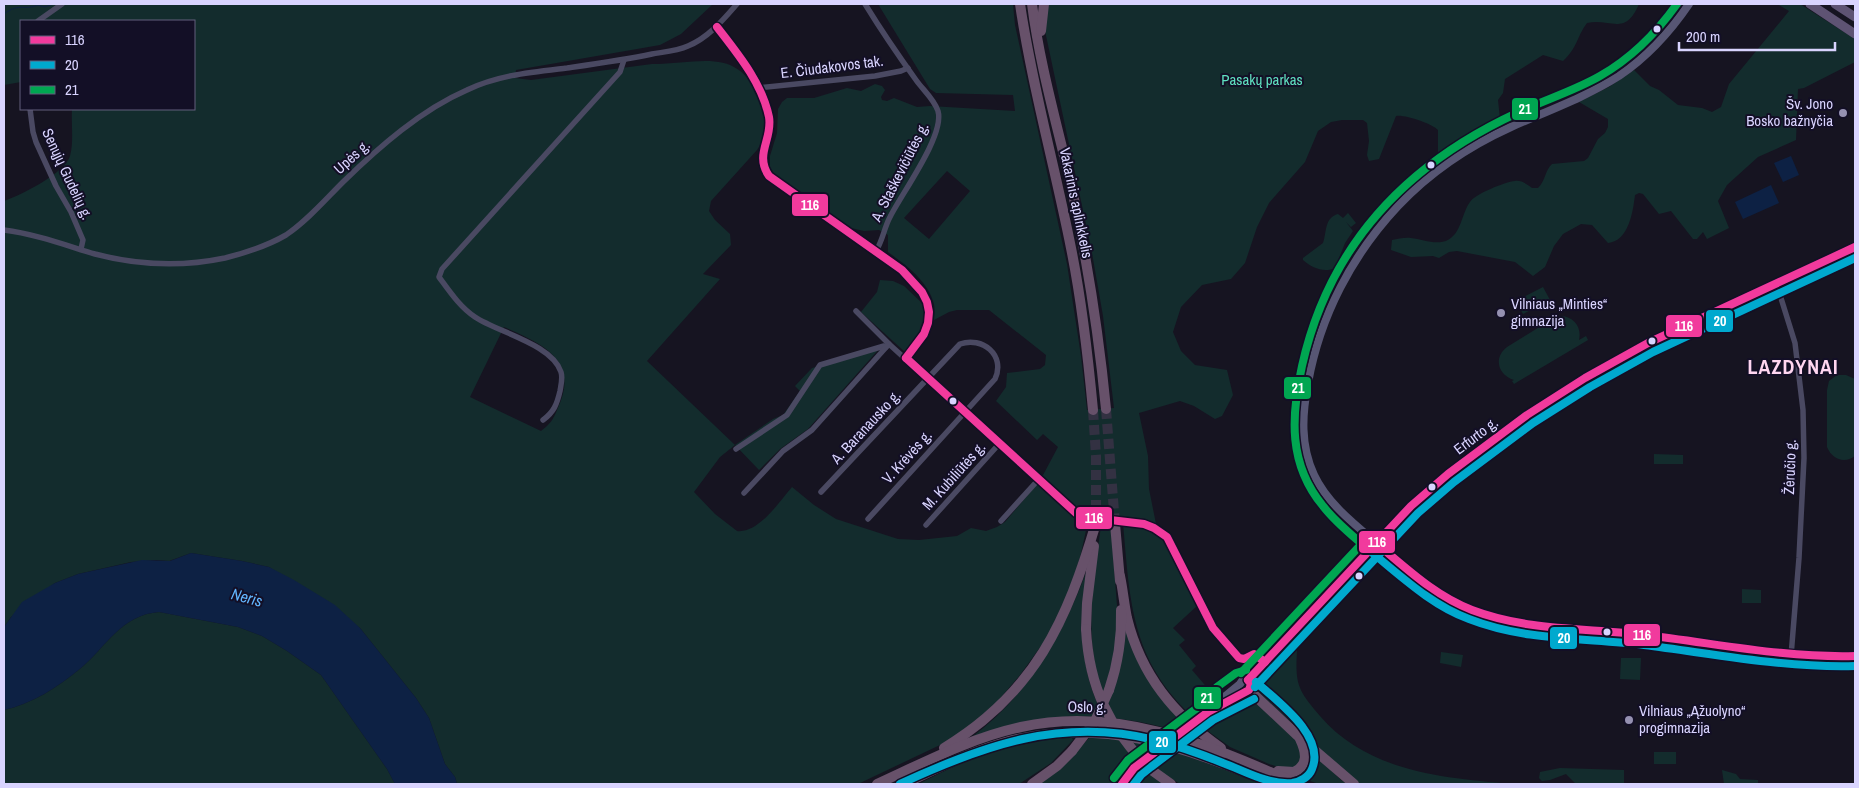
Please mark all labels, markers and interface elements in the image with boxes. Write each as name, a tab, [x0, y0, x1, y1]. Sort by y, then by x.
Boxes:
legend	[20, 20, 195, 110]
scale bar	[1679, 20, 1835, 52]
unlabelled marker	[1652, 24, 1662, 34]
text: 200 m	[1686, 26, 1720, 47]
text: 116	[65, 29, 85, 50]
street label: E. Čiudakovos tak.	[779, 50, 884, 83]
text: 20	[65, 54, 79, 75]
park label: Pasakų parkas	[1221, 69, 1303, 90]
text: 21	[65, 79, 79, 100]
place label: Šv. Jono Bosko bažnyčia	[1746, 93, 1833, 131]
line badge: 21	[1511, 97, 1539, 121]
text: 21	[1519, 100, 1532, 118]
marker: Šv. Jono Bosko bažnyčia	[1837, 107, 1849, 119]
street label: A. Staškevičiūtės g.	[865, 119, 934, 226]
street label: Senųjų Gudelių g.	[37, 125, 98, 223]
street label: Upės g.	[329, 135, 374, 179]
street label: Vakarinis aplinkkelis	[1055, 146, 1098, 260]
unlabelled marker	[1426, 160, 1436, 170]
line badge: 116	[791, 193, 829, 217]
text: 116	[801, 196, 819, 214]
place label: Vilniaus „Minties“ gimnazija	[1511, 293, 1607, 331]
marker: Vilniaus „Minties“ gimnazija	[1495, 307, 1507, 319]
line badge: 20	[1705, 309, 1734, 333]
text: 20	[1714, 312, 1726, 330]
line badge: 116	[1665, 314, 1703, 338]
text: 116	[1675, 317, 1693, 335]
unlabelled marker	[1647, 336, 1657, 346]
district label: LAZDYNAI	[1748, 353, 1838, 380]
line badge: 21	[1283, 376, 1312, 400]
text: 21	[1292, 379, 1305, 397]
street label: A. Baranausko g.	[825, 385, 905, 469]
unlabelled marker	[948, 396, 958, 406]
street label: Erfurto g.	[1449, 412, 1502, 459]
street label: V. Krėvės g.	[877, 425, 936, 488]
street label: M. Kubiliūtės g.	[917, 437, 990, 514]
street label: Žėručio g.	[1778, 439, 1801, 495]
unlabelled marker	[1427, 482, 1437, 492]
line badge: 116	[1075, 506, 1113, 530]
text: 116	[1085, 509, 1103, 527]
line badge: 116	[1358, 530, 1396, 554]
text: 116	[1368, 533, 1386, 551]
unlabelled marker	[1354, 571, 1364, 581]
water label: Neris	[229, 582, 265, 612]
line badge: 116	[1623, 623, 1661, 647]
line badge: 20	[1549, 626, 1578, 650]
text: 116	[1633, 626, 1651, 644]
unlabelled marker	[1602, 627, 1612, 637]
text: 20	[1558, 629, 1570, 647]
line badge: 21	[1193, 686, 1222, 710]
text: 21	[1201, 689, 1214, 707]
street label: Oslo g.	[1067, 696, 1107, 717]
place label: Vilniaus „Ąžuolyno“ progimnazija	[1639, 700, 1745, 738]
marker: Vilniaus „Ąžuolyno“ progimnazija	[1623, 714, 1635, 726]
line badge: 20	[1148, 730, 1177, 754]
text: 20	[1156, 733, 1168, 751]

